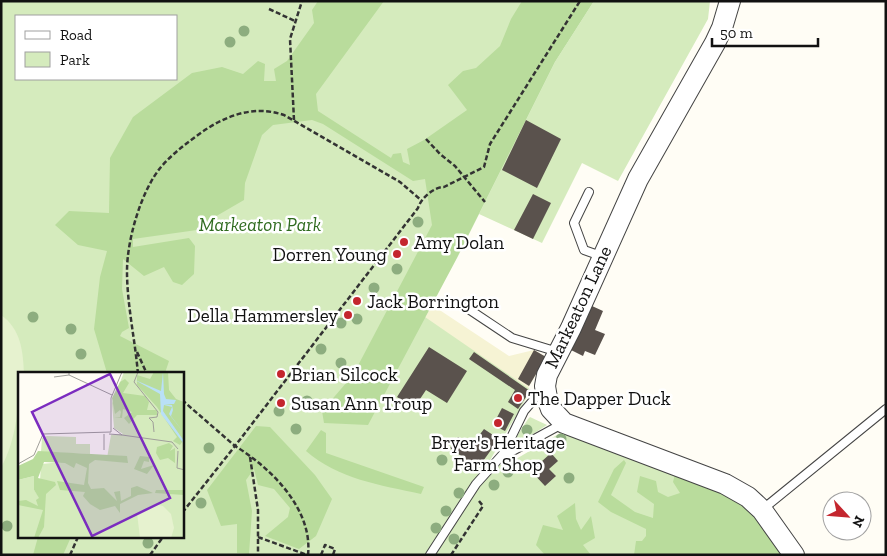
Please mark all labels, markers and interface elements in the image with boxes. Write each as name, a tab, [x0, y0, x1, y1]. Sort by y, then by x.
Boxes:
legend	[15, 15, 178, 80]
scale bar	[712, 15, 818, 47]
text: 50 m	[720, 24, 753, 42]
text: Road	[60, 26, 93, 44]
text: Park	[60, 51, 90, 69]
park label: Markeaton Park	[199, 213, 321, 236]
place label: Amy Dolan	[414, 231, 504, 254]
marker: Amy Dolan	[398, 236, 410, 248]
street label: Markeaton Lane	[540, 242, 616, 372]
place label: Dorren Young	[273, 243, 388, 266]
marker: Dorren Young	[391, 248, 403, 260]
place label: Jack Borrington	[367, 290, 499, 313]
marker: Jack Borrington	[351, 295, 363, 307]
place label: Della Hammersley	[187, 304, 338, 327]
marker: Della Hammersley	[342, 309, 354, 321]
place label: Brian Silcock	[291, 363, 398, 386]
marker: Brian Silcock	[275, 368, 287, 380]
inset map	[18, 372, 184, 538]
place label: The Dapper Duck	[528, 387, 671, 410]
place label: Susan Ann Troup	[291, 392, 432, 415]
marker: The Dapper Duck	[512, 392, 524, 404]
marker: Susan Ann Troup	[275, 397, 287, 409]
marker: Bryer's Heritage Farm Shop	[492, 417, 504, 429]
place label: Bryer's Heritage Farm Shop	[431, 431, 565, 476]
north arrow	[822, 491, 872, 541]
text: N	[848, 513, 868, 530]

